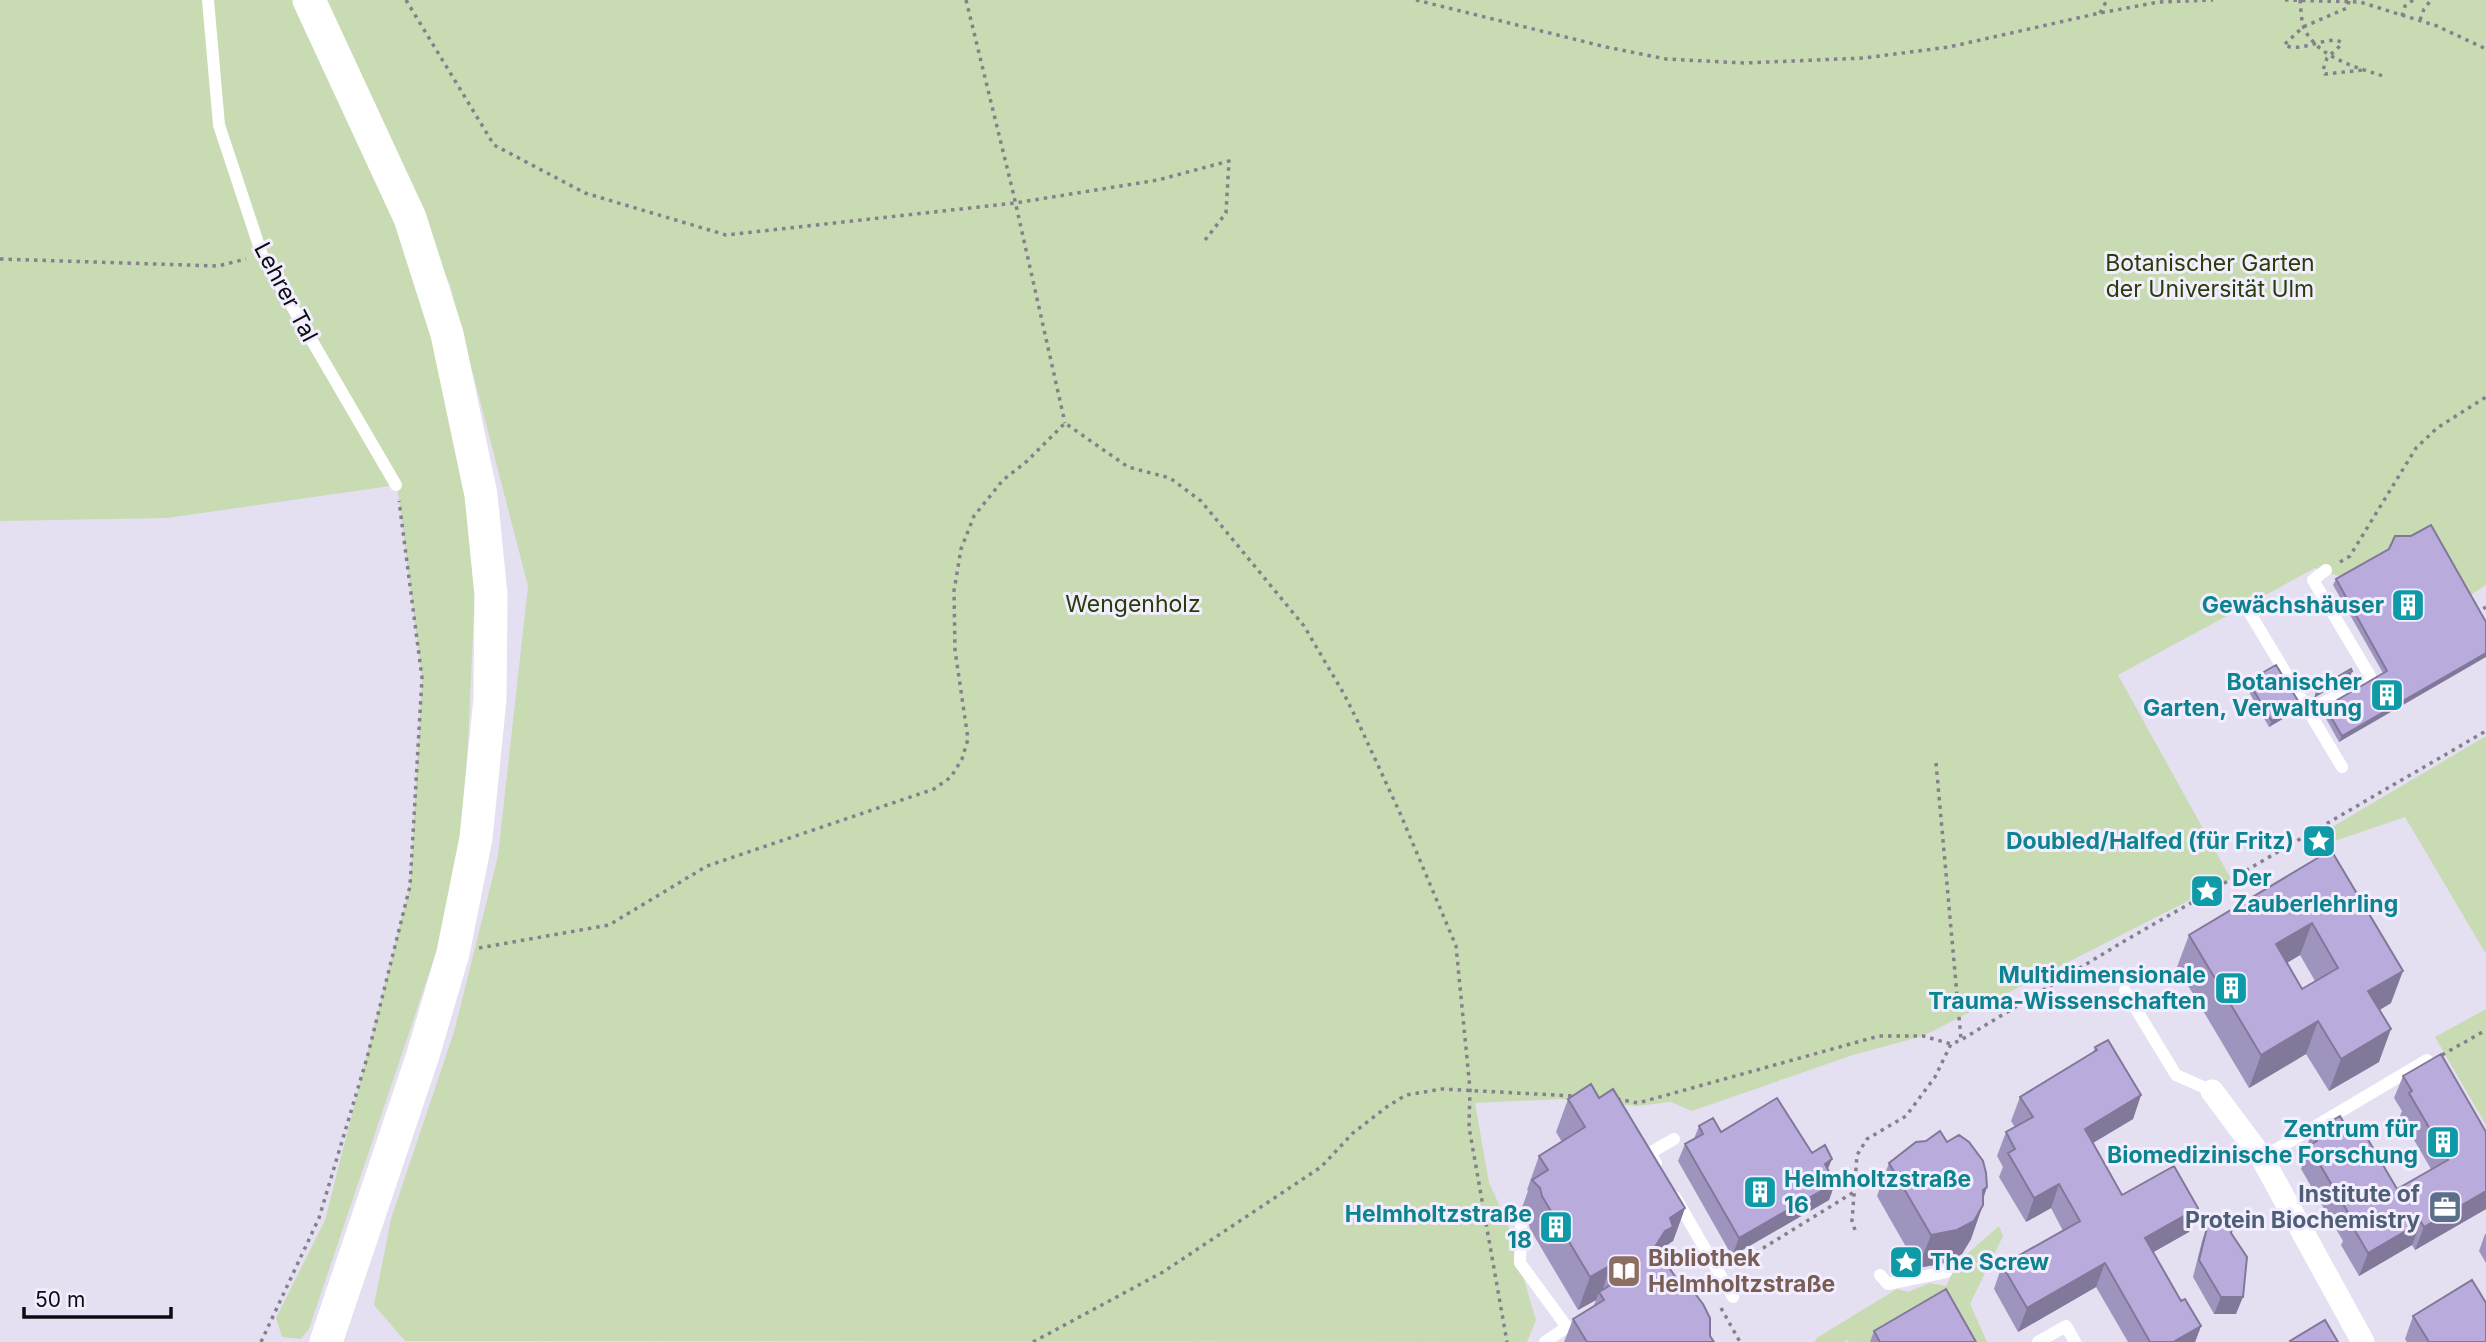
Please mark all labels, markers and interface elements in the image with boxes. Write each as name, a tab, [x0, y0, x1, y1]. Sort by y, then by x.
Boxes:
street label: Lehrer Tal	[248, 238, 324, 346]
park label: Botanischer Garten der Universität Ulm	[2105, 249, 2315, 303]
building icon: Gewächshäuser	[2389, 586, 2427, 624]
park label: Wengenholz	[1065, 590, 1201, 618]
place label: Gewächshäuser	[2202, 591, 2384, 619]
place label: Botanischer Garten, Verwaltung	[2143, 668, 2362, 722]
building icon: Botanischer Garten, Verwaltung	[2368, 676, 2406, 714]
place icon: Doubled/Halfed (für Fritz)	[2300, 822, 2338, 860]
place label: Doubled/Halfed (für Fritz)	[2006, 827, 2294, 855]
place label: Der Zauberlehrling	[2232, 864, 2398, 918]
place icon: Der Zauberlehrling	[2188, 872, 2226, 910]
place label: Multidimensionale Trauma-Wissenschaften	[1928, 961, 2206, 1015]
building icon: Multidimensionale Trauma-Wissenschaften	[2212, 969, 2250, 1007]
place label: Zentrum für Biomedizinische Forschung	[2107, 1115, 2418, 1169]
building icon: Zentrum für Biomedizinische Forschung	[2424, 1123, 2462, 1161]
place label: Helmholtzstraße 16	[1784, 1165, 1971, 1219]
building icon: Helmholtzstraße 16	[1741, 1173, 1779, 1211]
place label: Institute of Protein Biochemistry	[2185, 1180, 2420, 1234]
office icon: Institute of Protein Biochemistry	[2426, 1188, 2464, 1226]
place label: Helmholtzstraße 18	[1345, 1200, 1532, 1254]
building icon: Helmholtzstraße 18	[1537, 1208, 1575, 1246]
place icon: The Screw	[1887, 1243, 1925, 1281]
place label: Bibliothek Helmholtzstraße	[1648, 1244, 1835, 1298]
place label: The Screw	[1930, 1248, 2050, 1276]
library icon: Bibliothek Helmholtzstraße	[1605, 1252, 1643, 1290]
scale bar	[24, 1276, 172, 1320]
text: 50 m	[35, 1287, 85, 1312]

